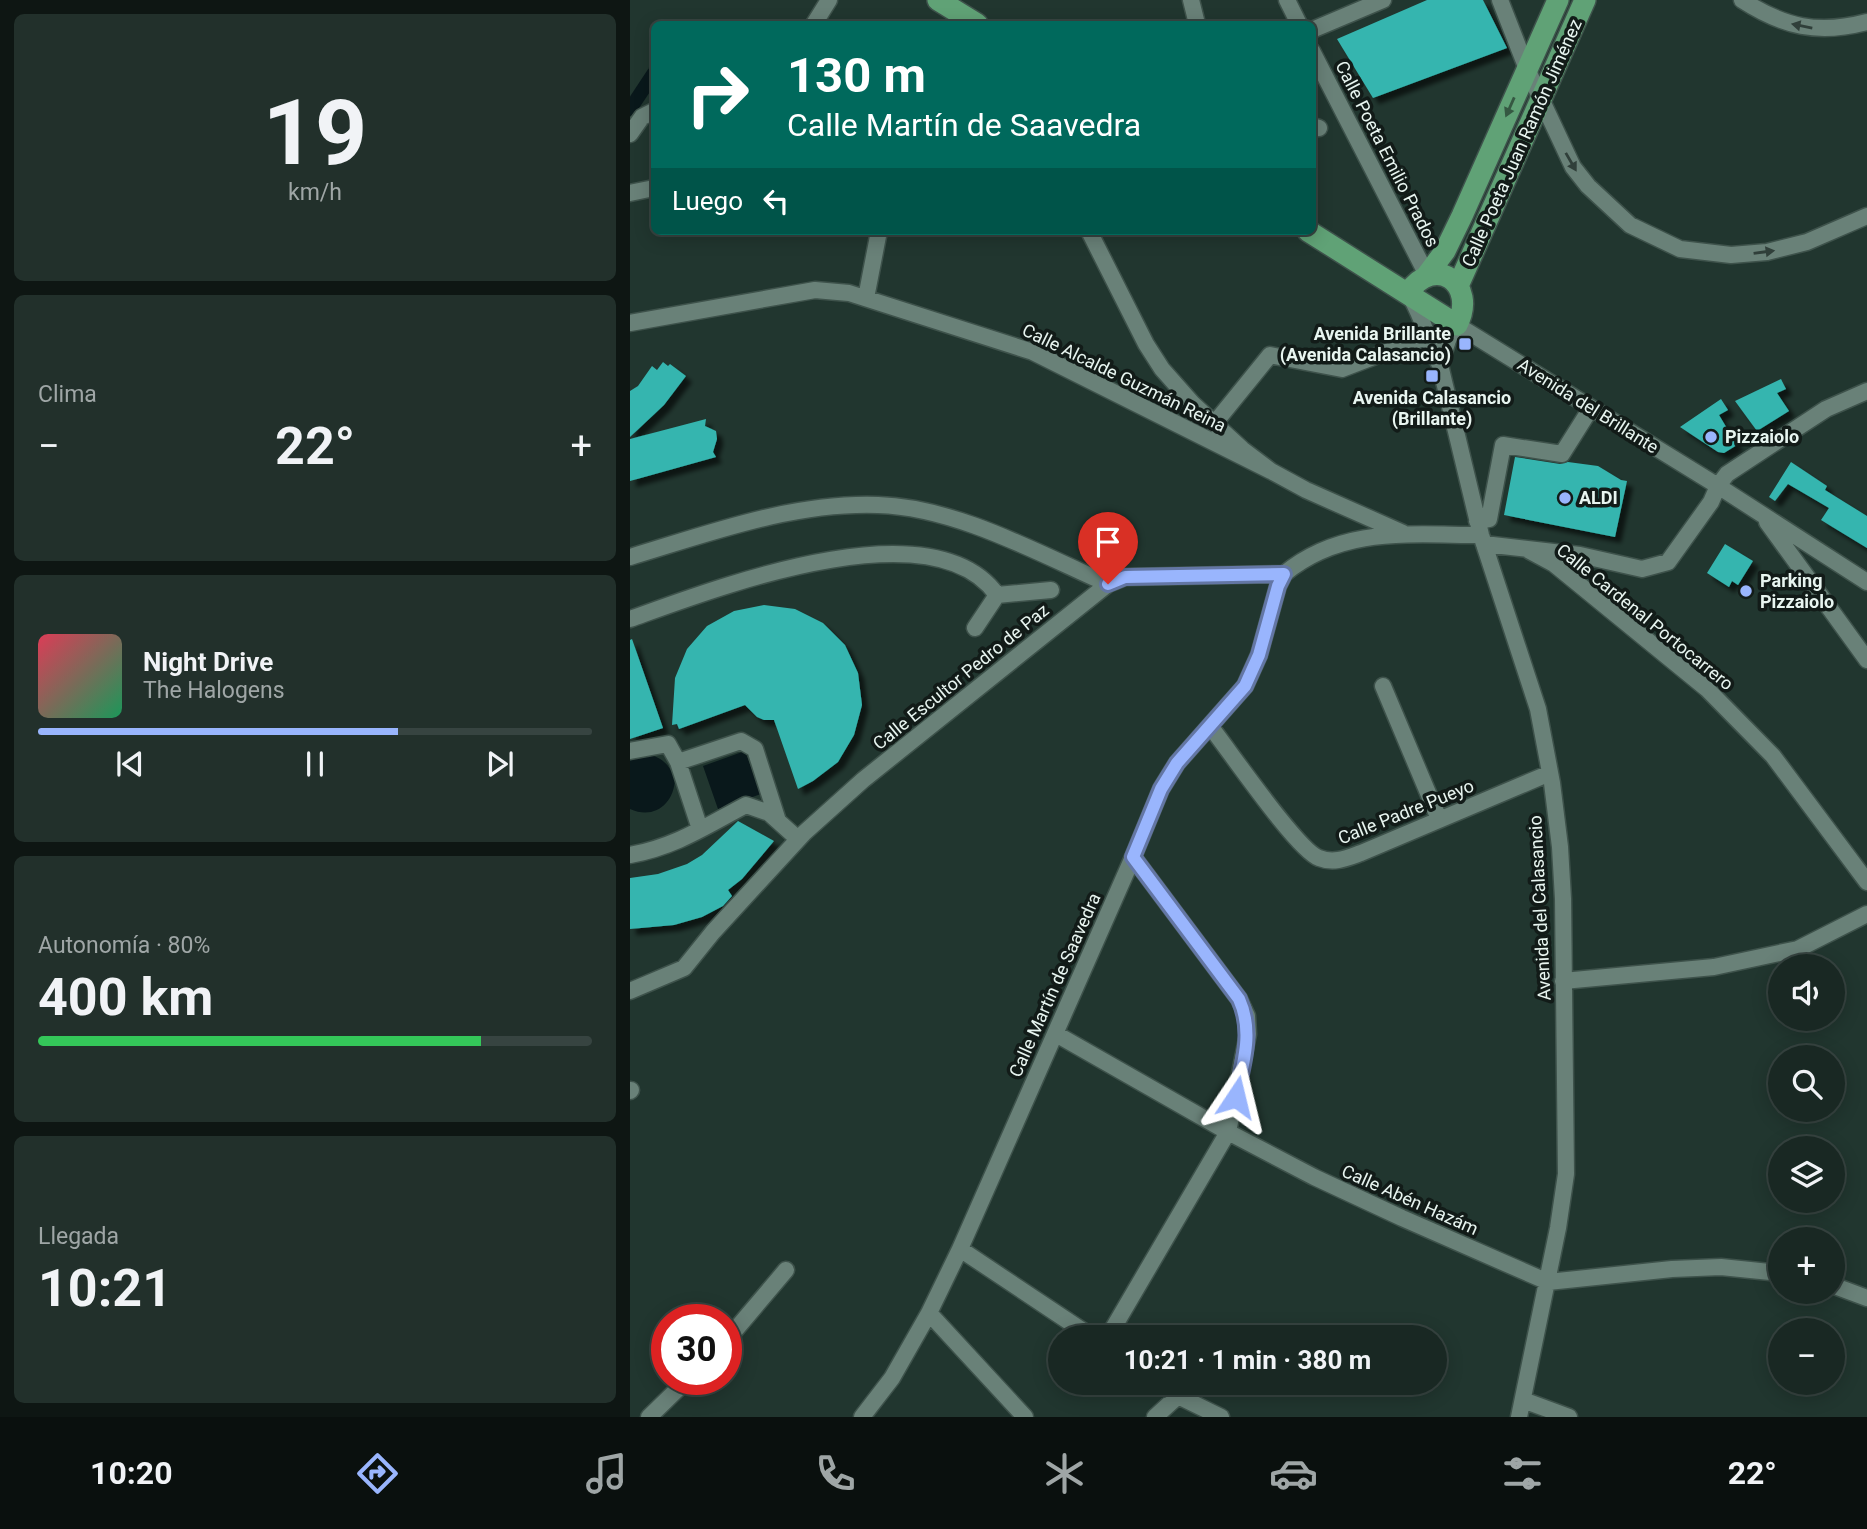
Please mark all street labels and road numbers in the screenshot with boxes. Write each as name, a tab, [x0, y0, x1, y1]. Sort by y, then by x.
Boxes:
street label: Calle Poeta Juan Ramón Jiménez	[1457, 16, 1586, 270]
street label: Calle Poeta Emilio Prados	[1331, 57, 1444, 250]
street label: Calle Alcalde Guzmán Reina	[1019, 319, 1229, 436]
street label: Avenida del Brillante	[1514, 354, 1663, 457]
street label: Calle Cardenal Portocarrero	[1553, 539, 1738, 694]
street label: Calle Escultor Pedro de Paz	[869, 599, 1053, 754]
street label: Calle Padre Pueyo	[1335, 775, 1477, 848]
street label: Avenida del Calasancio	[1524, 815, 1555, 1001]
street label: Calle Martín de Saavedra	[1004, 890, 1105, 1080]
street label: Calle Abén Hazám	[1339, 1160, 1482, 1239]

